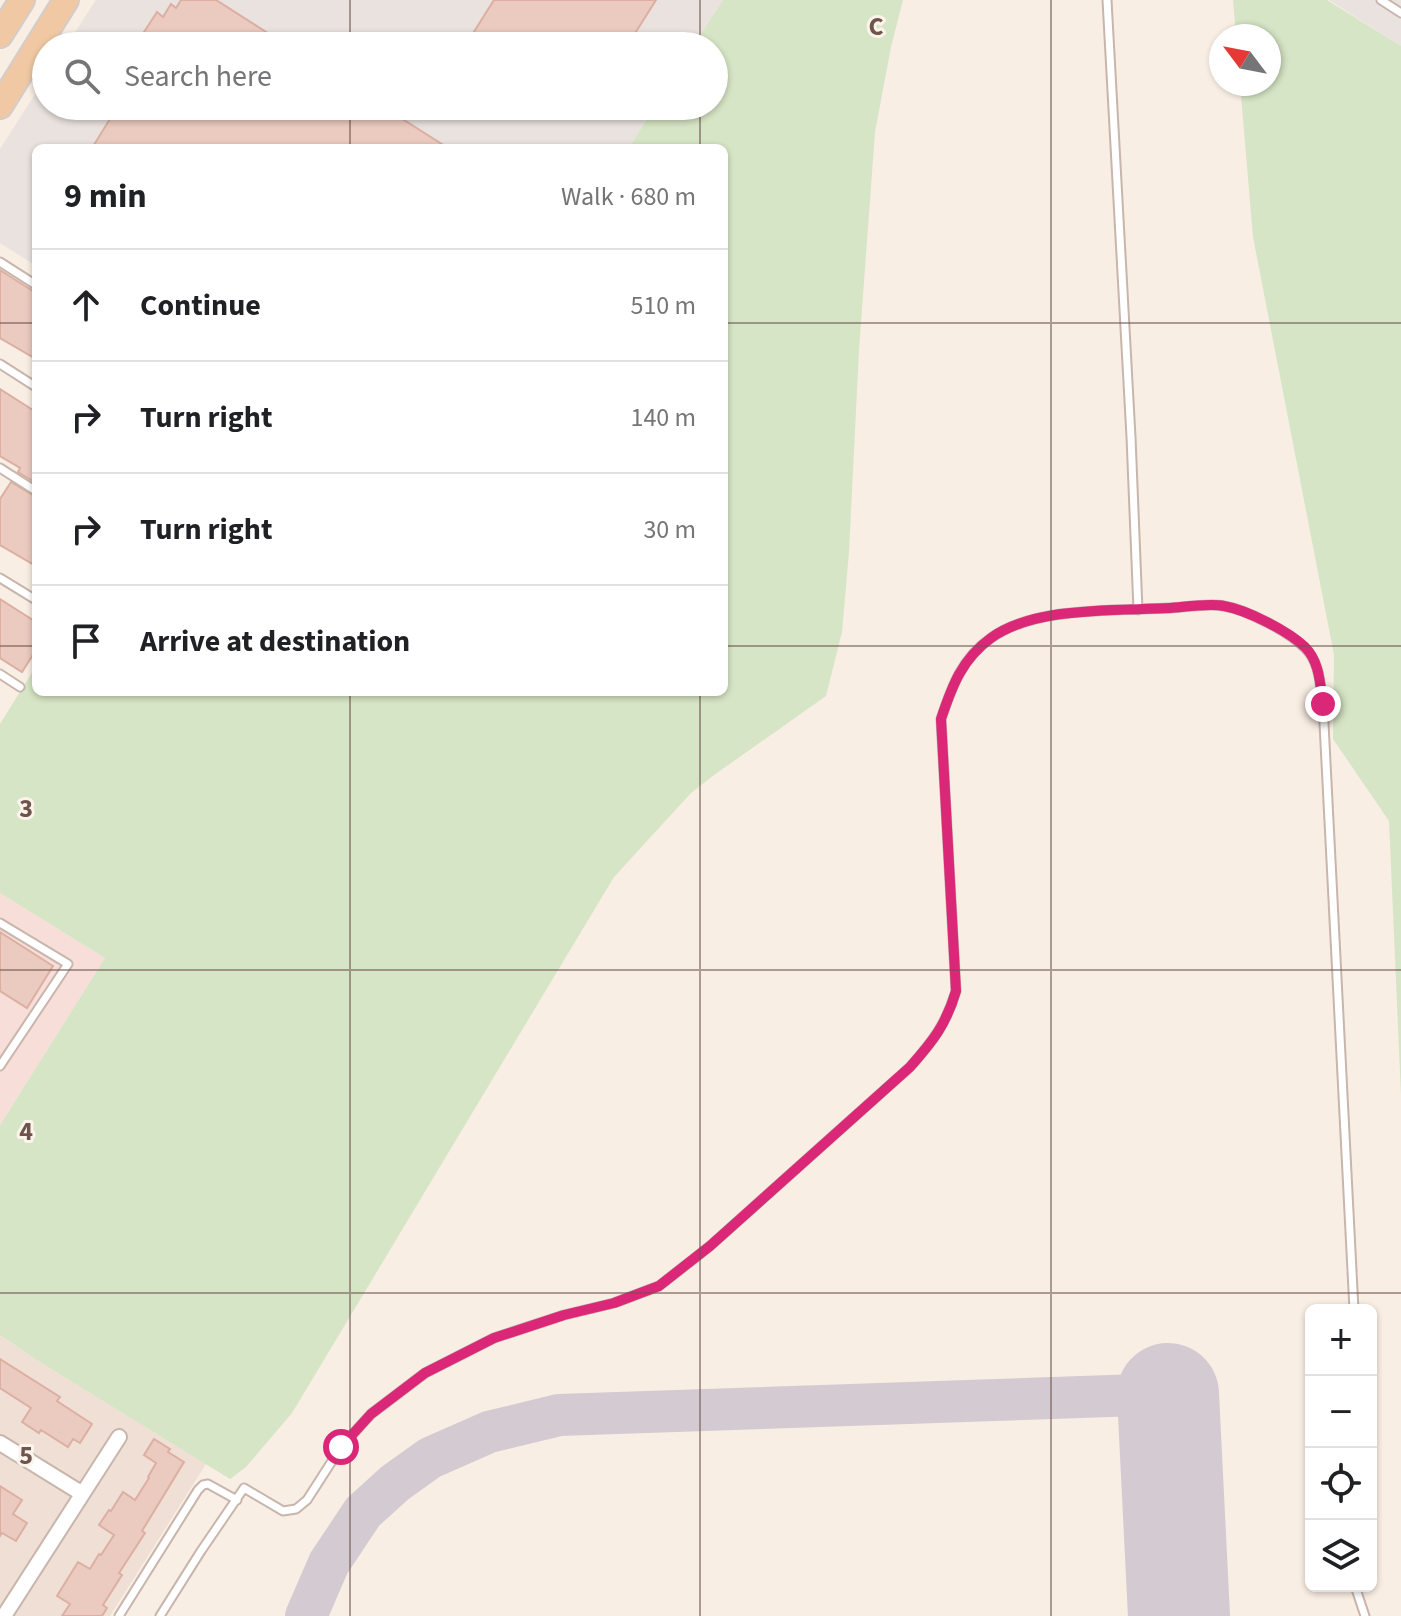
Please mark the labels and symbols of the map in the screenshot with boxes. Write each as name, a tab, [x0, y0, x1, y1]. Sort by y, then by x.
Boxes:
text: C	[868, 8, 884, 45]
north arrow	[1209, 24, 1281, 96]
route end	[1305, 686, 1341, 722]
text: 3	[19, 790, 33, 827]
text: 4	[19, 1113, 33, 1150]
route start	[323, 1429, 359, 1465]
text: 5	[19, 1437, 33, 1474]

